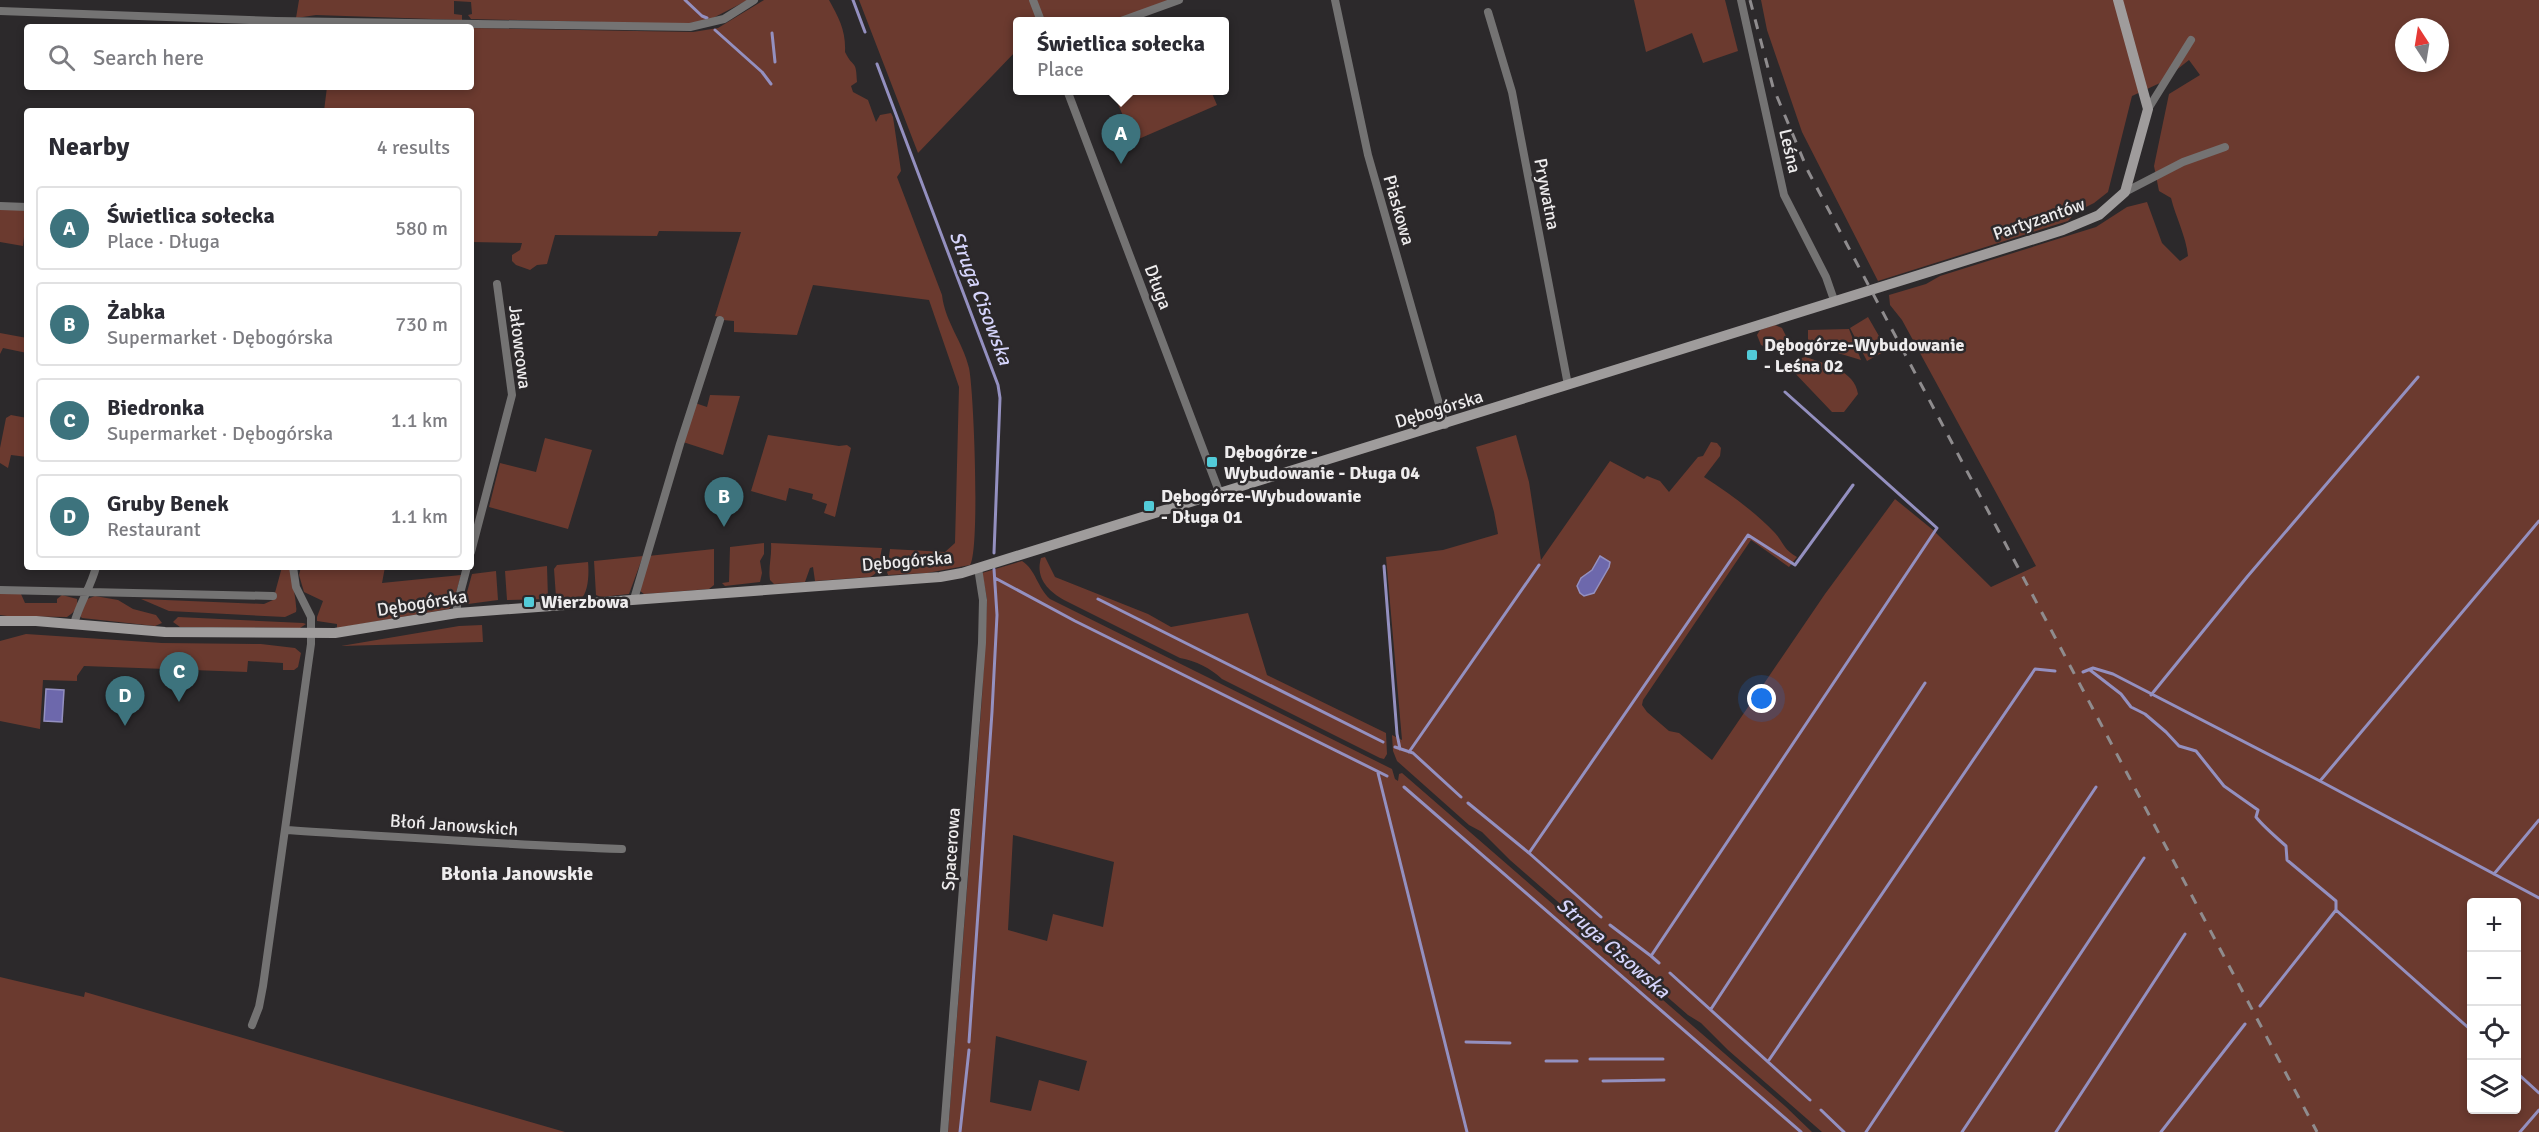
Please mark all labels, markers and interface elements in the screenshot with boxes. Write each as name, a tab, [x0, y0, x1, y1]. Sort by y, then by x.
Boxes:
popup	[1013, 17, 1229, 95]
north arrow	[2395, 18, 2449, 72]
search box	[24, 24, 474, 90]
text: Świetlica sołecka	[1037, 30, 1205, 57]
icon: search	[45, 41, 78, 74]
text: Search here	[93, 44, 204, 71]
text: Place	[1037, 57, 1084, 82]
pin: A	[1102, 114, 1140, 164]
street label: Leśna	[1774, 127, 1806, 175]
text: Nearby	[48, 131, 129, 163]
text: 4 results	[377, 135, 450, 160]
street label: Prywatna	[1529, 156, 1565, 232]
street label: Piaskowa	[1379, 172, 1419, 248]
street label: Partyzantów	[1990, 193, 2088, 245]
text: Świetlica sołecka	[107, 202, 275, 229]
text: A	[63, 216, 76, 241]
text: 580 m	[395, 216, 448, 241]
water label: Struga Cisowska	[944, 228, 1018, 369]
text: Place · Długa	[107, 229, 220, 254]
street label: Długa	[1139, 262, 1177, 312]
text: Żabka	[107, 298, 165, 325]
street label: Jałowcowa	[504, 304, 536, 390]
text: B	[63, 312, 76, 337]
text: 730 m	[395, 312, 448, 337]
text: Supermarket · Dębogórska	[107, 325, 333, 350]
place label: Dębogórze-Wybudowanie - Leśna 02	[1764, 334, 1965, 377]
marker: Dębogórze-Wybudowanie - Leśna 02	[1745, 348, 1759, 362]
street label: Dębogórska	[1392, 385, 1486, 433]
text: Biedronka	[107, 394, 205, 421]
text: C	[63, 408, 76, 433]
text: 1.1 km	[391, 408, 448, 433]
text: Supermarket · Dębogórska	[107, 421, 333, 446]
place label: Dębogórze - Wybudowanie - Długa 04	[1224, 441, 1420, 484]
marker: Dębogórze - Wybudowanie - Długa 04	[1205, 455, 1219, 469]
pin: B	[704, 478, 744, 527]
place label: Dębogórze-Wybudowanie - Długa 01	[1161, 485, 1362, 528]
text: Gruby Benek	[107, 490, 229, 517]
marker: Dębogórze-Wybudowanie - Długa 01	[1142, 499, 1156, 513]
text: D	[63, 504, 76, 529]
text: 1.1 km	[391, 504, 448, 529]
text: Restaurant	[107, 517, 201, 542]
street label: Dębogórska	[861, 546, 953, 576]
street label: Dębogórska	[375, 585, 469, 621]
place label: Wierzbowa	[541, 591, 629, 613]
marker: Wierzbowa	[522, 595, 536, 609]
pin: C	[160, 652, 198, 702]
pin: D	[106, 676, 144, 726]
your location	[1747, 684, 1776, 713]
street label: Spacerowa	[937, 807, 965, 891]
street label: Błoń Janowskich	[389, 810, 519, 840]
district label: Błonia Janowskie	[441, 861, 593, 886]
water label: Struga Cisowska	[1551, 892, 1675, 1004]
map controls	[2467, 898, 2521, 1114]
button: +	[2467, 898, 2521, 952]
button: −	[2467, 952, 2521, 1006]
button: locate	[2467, 1006, 2521, 1060]
button: layers	[2467, 1060, 2521, 1114]

